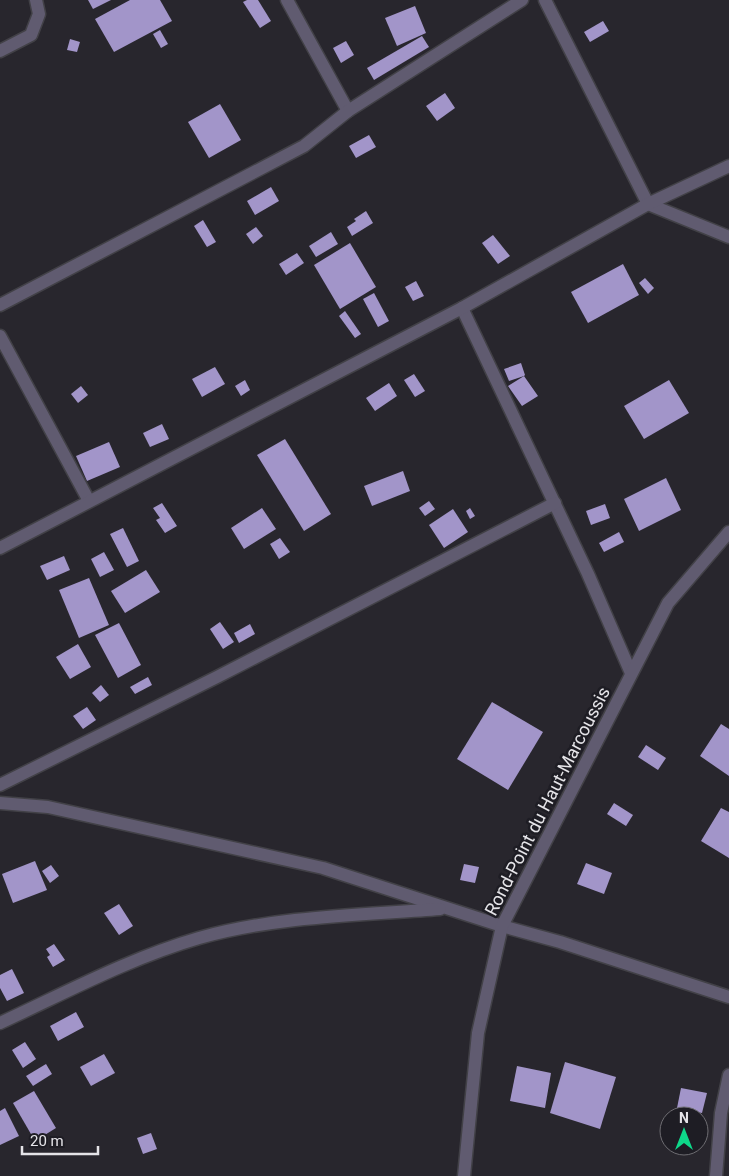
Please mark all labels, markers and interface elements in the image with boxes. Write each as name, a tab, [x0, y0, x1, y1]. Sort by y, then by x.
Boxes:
street label: Rond-Point du Haut-Marcoussis	[480, 683, 614, 919]
north arrow	[659, 1106, 709, 1156]
text: N	[679, 1110, 689, 1126]
scale bar	[22, 1124, 99, 1156]
text: 20 m	[30, 1132, 64, 1150]

